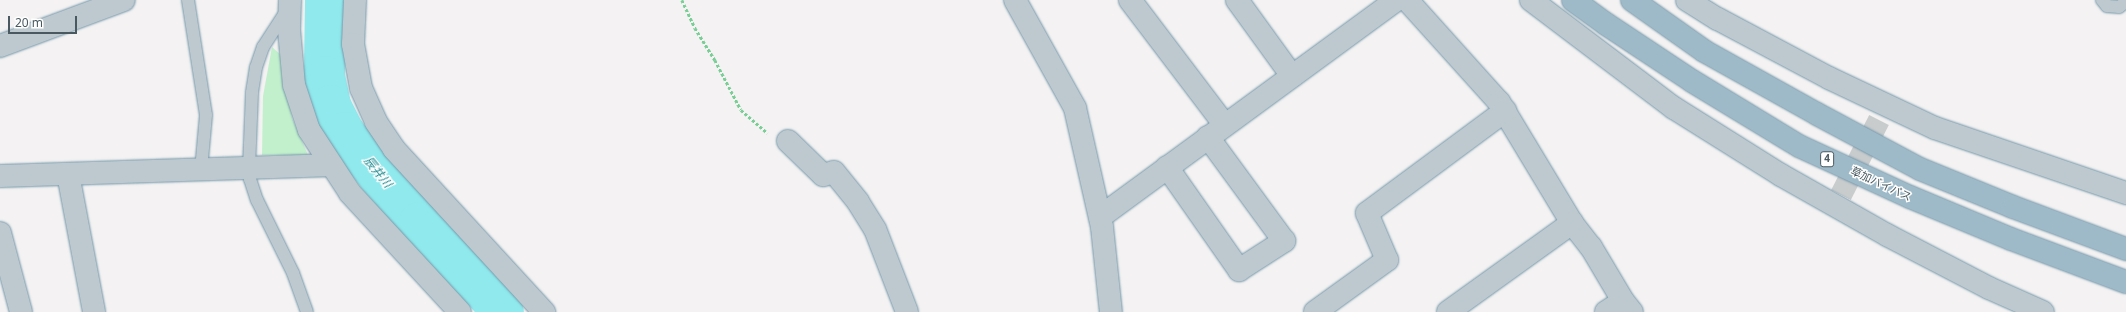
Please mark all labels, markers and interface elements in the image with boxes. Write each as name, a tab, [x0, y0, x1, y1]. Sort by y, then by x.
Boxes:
scale bar	[10, 8, 79, 34]
text: 20 m	[15, 14, 43, 31]
road number: 4	[1820, 151, 1834, 167]
water label: 辰井川	[361, 153, 395, 191]
street label: 草加バイパス	[1848, 164, 1914, 204]

